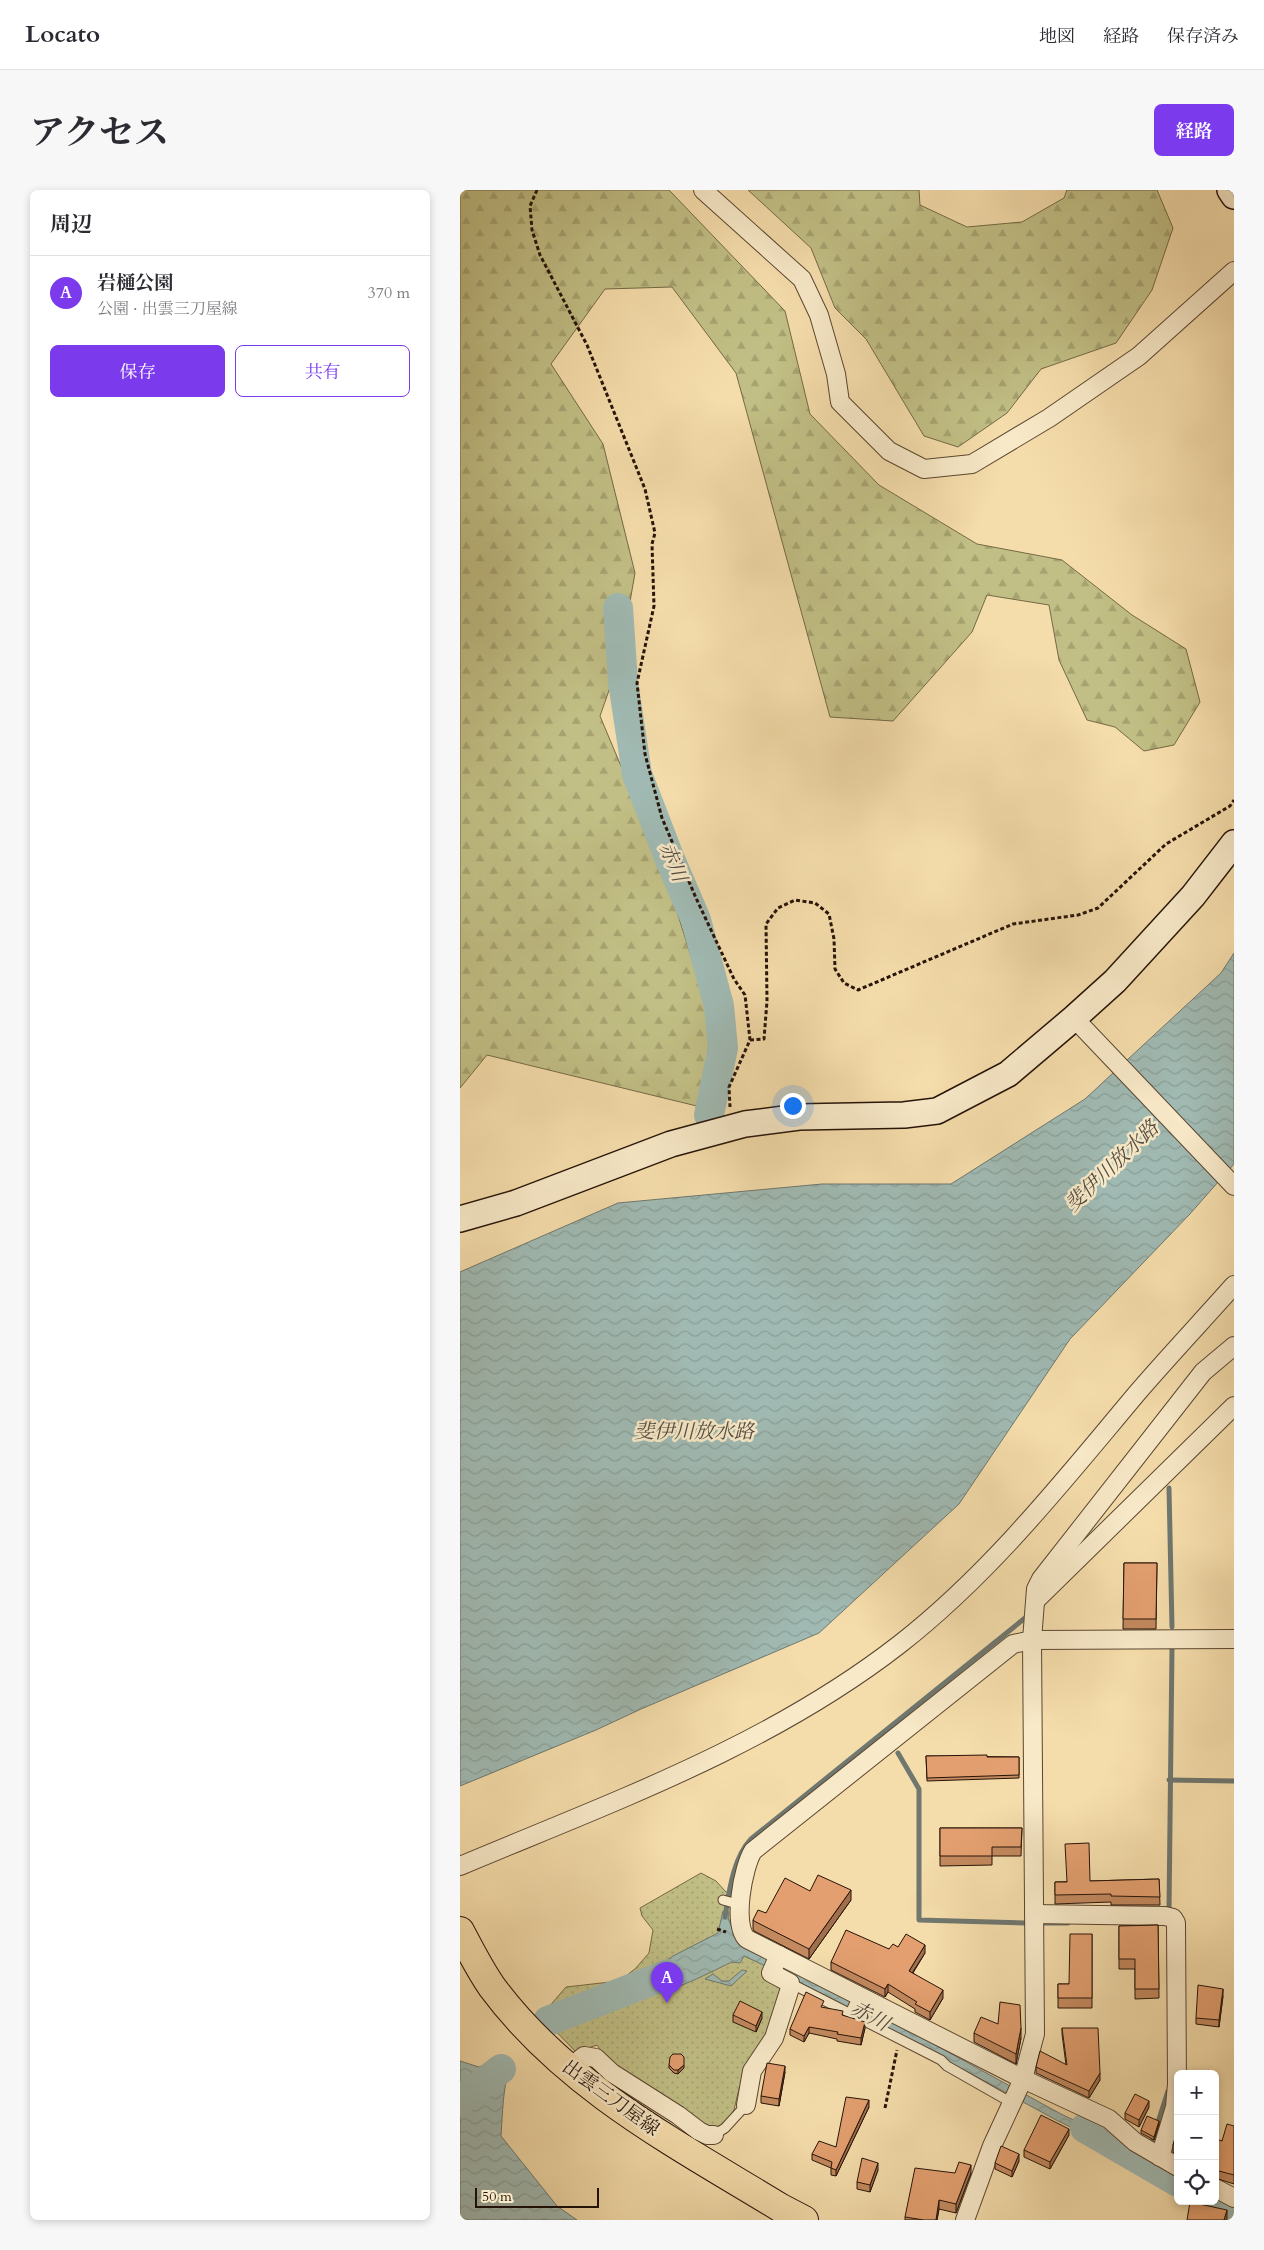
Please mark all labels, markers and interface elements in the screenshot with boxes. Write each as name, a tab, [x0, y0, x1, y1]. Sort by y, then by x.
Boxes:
text: Locato	[25, 18, 100, 51]
text: 地図	[1039, 24, 1075, 49]
text: 経路	[1103, 24, 1139, 49]
text: 保存済み	[1167, 24, 1239, 49]
button: 経路	[1154, 104, 1234, 156]
text: アクセス	[30, 109, 169, 157]
text: 周辺	[50, 210, 92, 239]
text: 岩樋公園	[97, 270, 173, 296]
text: A	[60, 282, 72, 304]
text: 370 m	[368, 282, 410, 304]
text: 公園 · 出雲三刀屋線	[97, 298, 238, 320]
button: 保存	[50, 345, 225, 397]
button: 共有	[235, 345, 410, 397]
water label: 赤川	[653, 838, 694, 887]
your location	[780, 1093, 806, 1119]
water label: 斐伊川放水路	[1059, 1113, 1166, 1217]
water label: 斐伊川放水路	[634, 1418, 756, 1445]
pin: A	[651, 1962, 683, 2003]
water label: 赤川	[846, 1995, 896, 2038]
street label: 出雲三刀屋線	[557, 2054, 665, 2142]
map controls	[1174, 2070, 1219, 2205]
button: +	[1174, 2070, 1219, 2115]
button: −	[1174, 2115, 1219, 2160]
button: locate	[1174, 2160, 1219, 2205]
scale bar	[475, 2185, 599, 2208]
text: 50 m	[482, 2187, 512, 2206]

